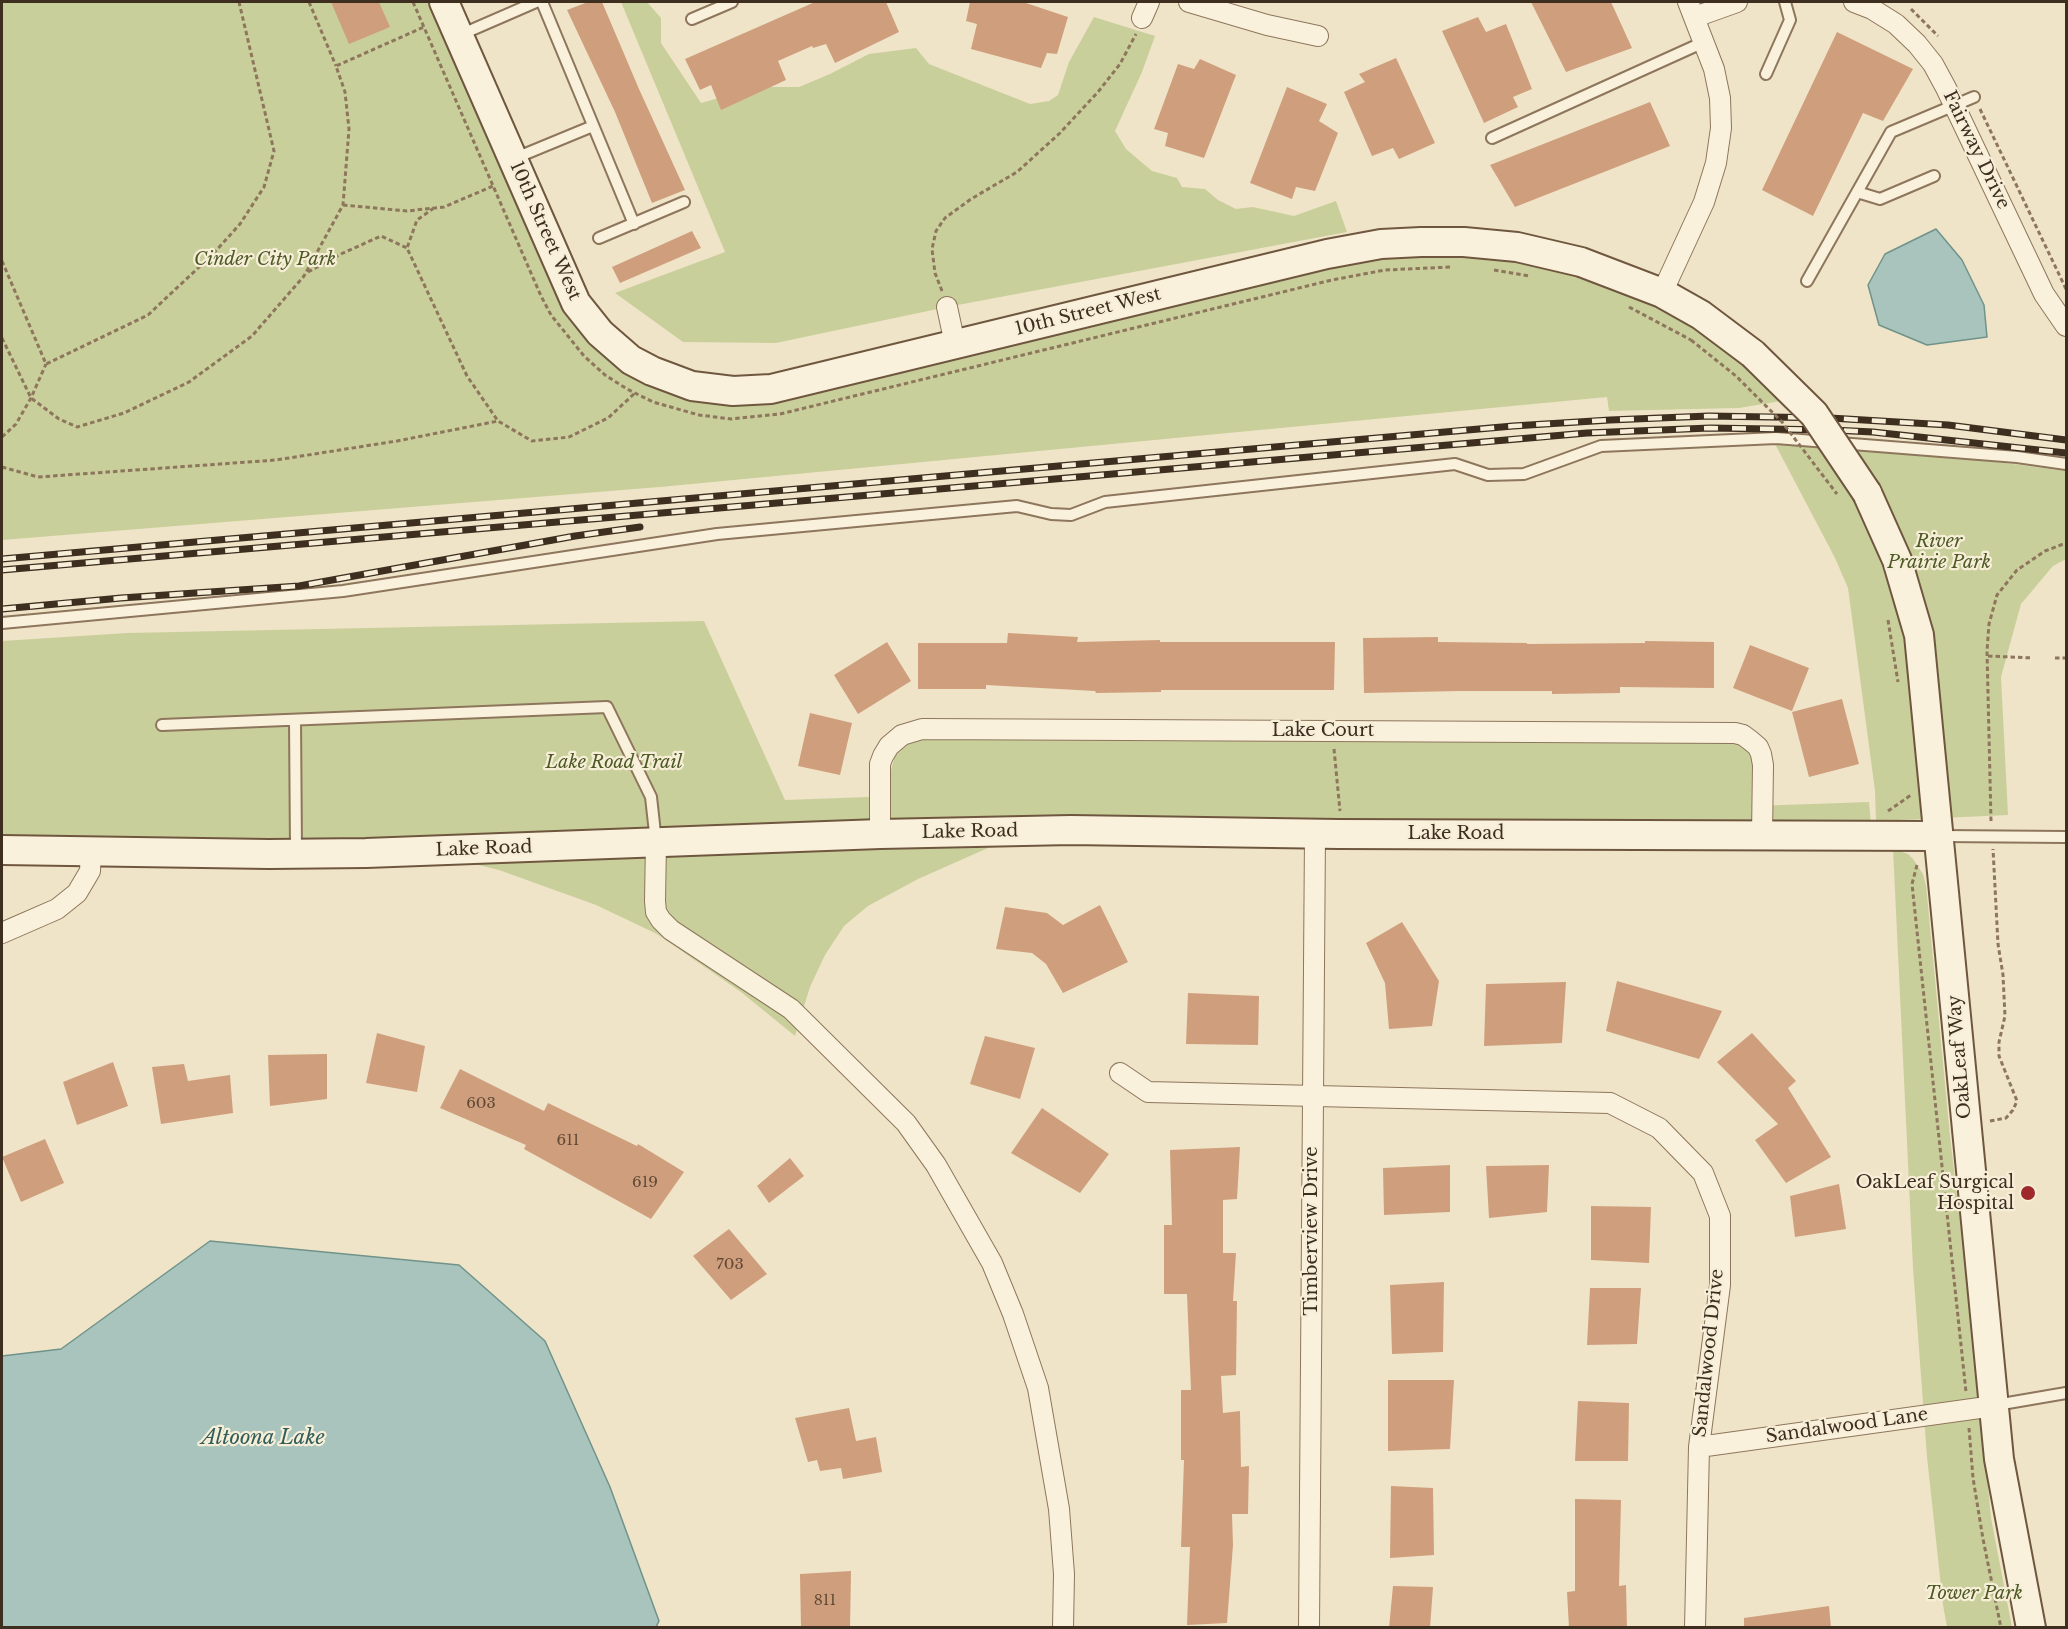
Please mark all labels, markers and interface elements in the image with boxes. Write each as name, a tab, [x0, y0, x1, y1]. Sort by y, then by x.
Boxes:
street label: Fairway Drive	[1938, 87, 2014, 213]
street label: 10th Street West	[505, 158, 585, 304]
park label: Cinder City Park	[194, 249, 336, 271]
street label: 10th Street West	[1013, 283, 1163, 341]
park label: River Prairie Park	[1887, 531, 1991, 574]
street label: Lake Court	[1272, 720, 1374, 742]
park label: Lake Road Trail	[546, 752, 682, 774]
street label: Lake Road	[921, 820, 1019, 844]
street label: Lake Road	[1408, 823, 1504, 845]
street label: Lake Road	[435, 837, 533, 861]
street label: OakLeaf Way	[1944, 994, 1976, 1120]
house number: 603	[466, 1095, 496, 1113]
house number: 611	[556, 1132, 580, 1150]
street label: Timberview Drive	[1301, 1146, 1323, 1316]
place label: OakLeaf Surgical Hospital	[1855, 1172, 2014, 1214]
house number: 619	[632, 1174, 658, 1192]
marker: OakLeaf Surgical Hospital	[2019, 1184, 2037, 1202]
house number: 703	[716, 1256, 744, 1274]
street label: Sandalwood Drive	[1689, 1268, 1729, 1438]
street label: Sandalwood Lane	[1765, 1404, 1929, 1448]
water label: Altoona Lake	[201, 1426, 325, 1450]
park label: Tower Park	[1925, 1583, 2023, 1605]
house number: 811	[814, 1592, 836, 1610]

